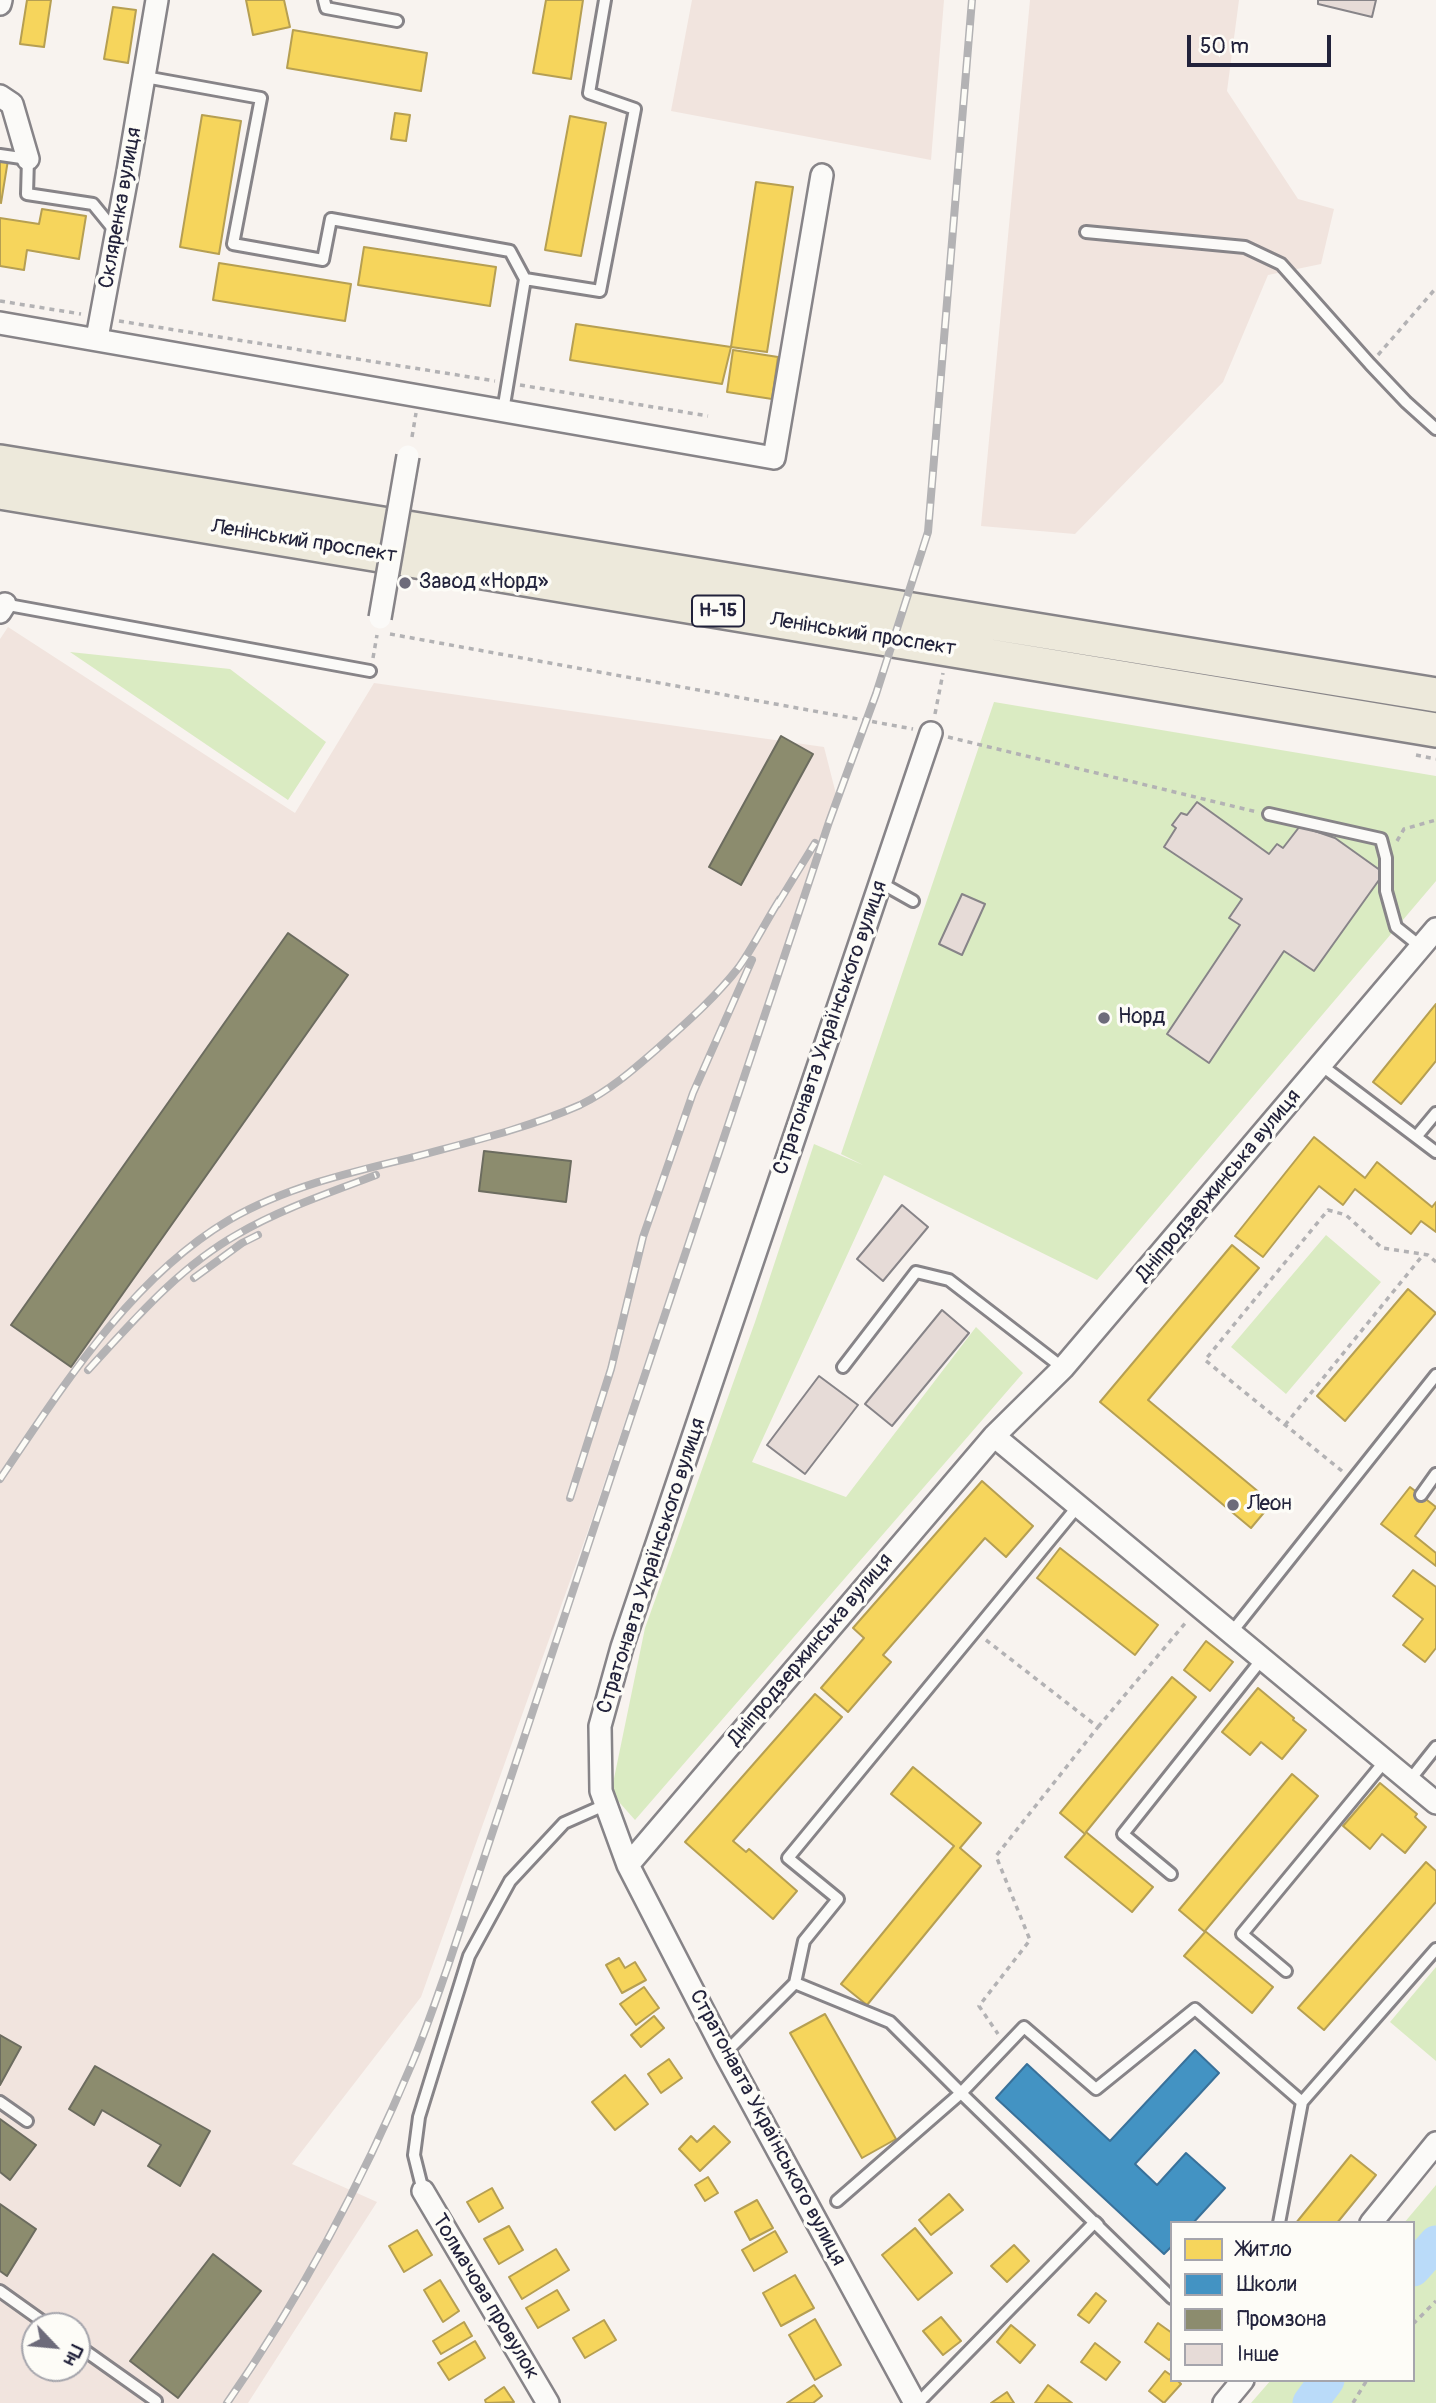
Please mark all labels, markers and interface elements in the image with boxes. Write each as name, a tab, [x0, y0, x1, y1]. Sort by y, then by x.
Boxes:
scale bar	[1191, 21, 1334, 65]
text: 50 m	[1200, 33, 1249, 60]
street label: Скляренка вулиця	[94, 125, 148, 291]
street label: Ленінський проспект	[209, 515, 399, 569]
place label: Завод «Норд»	[419, 570, 548, 596]
marker: Завод «Норд»	[397, 575, 413, 591]
road number: Н-15	[692, 596, 744, 626]
street label: Ленінський проспект	[768, 608, 958, 662]
street label: Стратонавта Українського вулиця	[769, 878, 893, 1178]
place label: Норд	[1118, 1005, 1165, 1031]
marker: Норд	[1096, 1010, 1112, 1026]
street label: Дніпродзержинська вулиця	[1131, 1085, 1307, 1287]
street label: Стратонавта Українського вулиця	[592, 1415, 712, 1717]
place label: Леон	[1247, 1492, 1292, 1518]
marker: Леон	[1225, 1497, 1241, 1513]
street label: Дніпродзержинська вулиця	[723, 1549, 899, 1751]
street label: Стратонавта Українського вулиця	[683, 1986, 851, 2270]
street label: Толмачова провулок	[426, 2210, 544, 2384]
legend	[1170, 2221, 1415, 2382]
text: Житло	[1237, 2236, 1292, 2263]
text: Школи	[1237, 2271, 1297, 2298]
text: Промзона	[1237, 2306, 1326, 2333]
north arrow	[21, 2312, 91, 2382]
text: Пн	[58, 2341, 88, 2370]
text: Інше	[1237, 2341, 1279, 2368]

